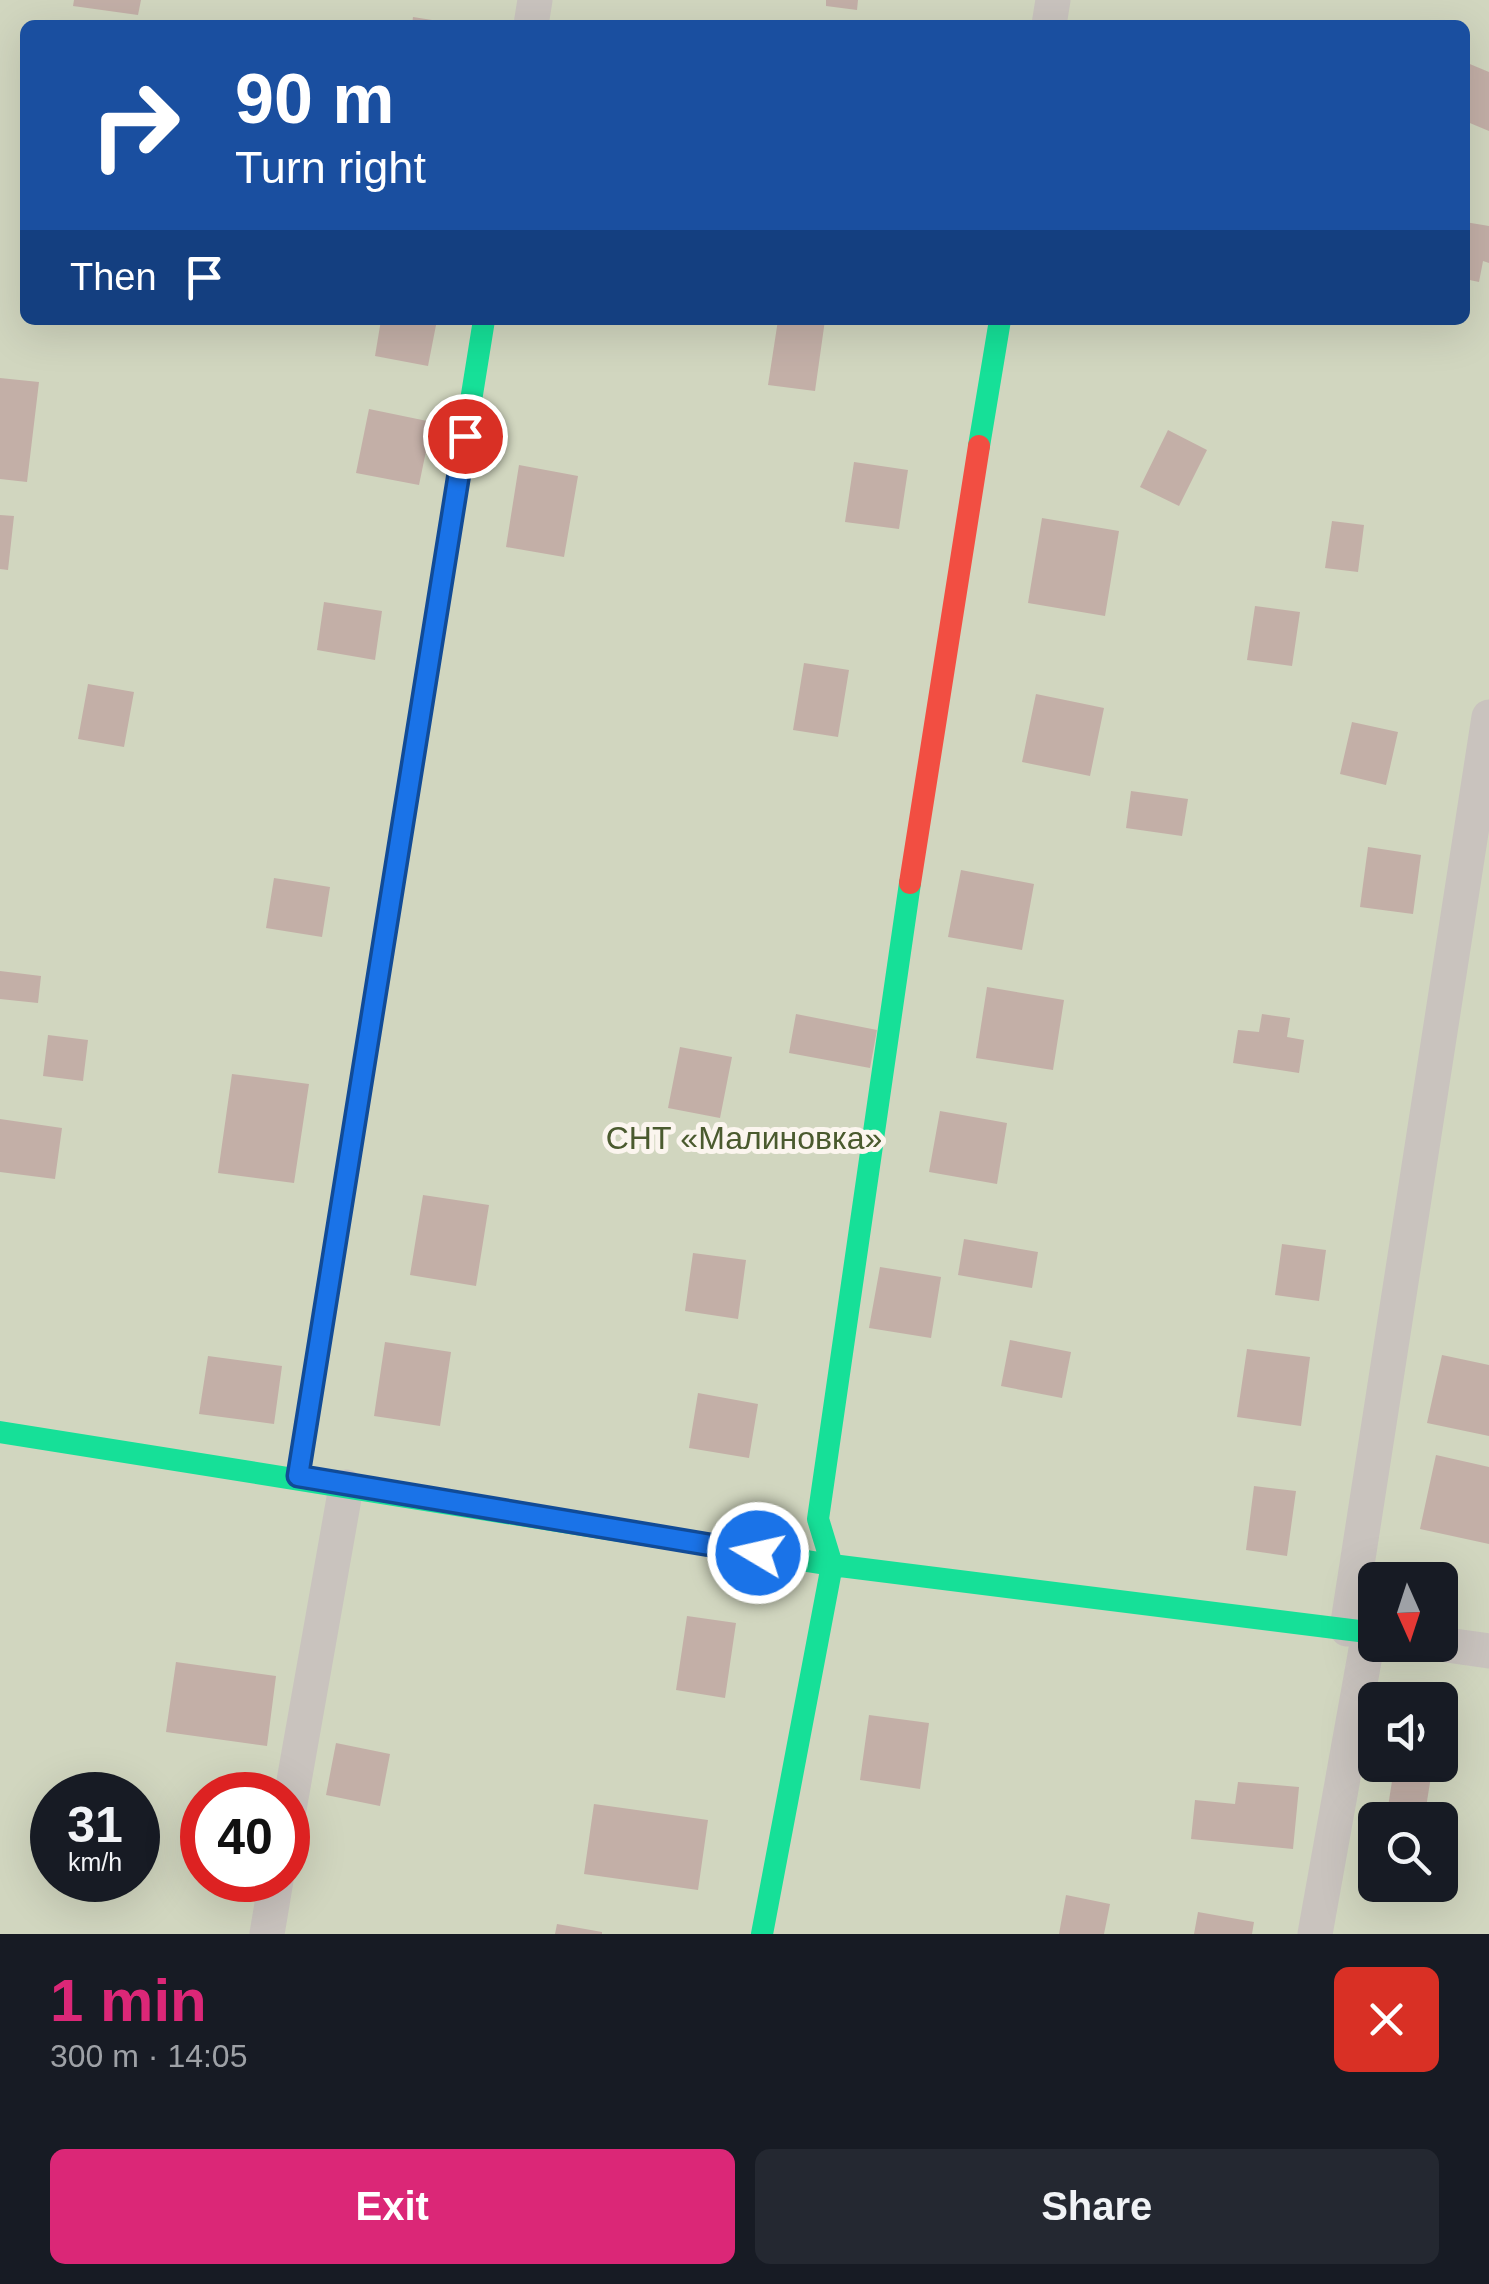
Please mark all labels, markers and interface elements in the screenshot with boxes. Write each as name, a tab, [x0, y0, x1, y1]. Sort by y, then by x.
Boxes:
icon: right	[70, 60, 200, 190]
text: 90 m	[235, 60, 395, 138]
text: Turn right	[235, 142, 426, 193]
icon: arrive	[177, 250, 232, 305]
text: Then	[70, 256, 157, 298]
pin	[423, 394, 508, 479]
icon: arrive	[438, 409, 493, 464]
park label: СНТ «Малиновка»	[606, 1120, 882, 1156]
position arrow	[706, 1501, 810, 1605]
north arrow	[1358, 1562, 1458, 1662]
map controls	[1358, 1562, 1458, 1902]
button: sound	[1358, 1682, 1458, 1782]
speed limit sign: 40	[180, 1772, 310, 1902]
text: 31	[67, 1797, 123, 1853]
button: search	[1358, 1802, 1458, 1902]
text: km/h	[68, 1848, 122, 1876]
text: 1 min	[50, 1967, 207, 2034]
button: close	[1334, 1967, 1439, 2072]
text: 300 m · 14:05	[50, 2038, 247, 2074]
button: Exit	[50, 2149, 735, 2264]
button: Share	[755, 2149, 1439, 2264]

